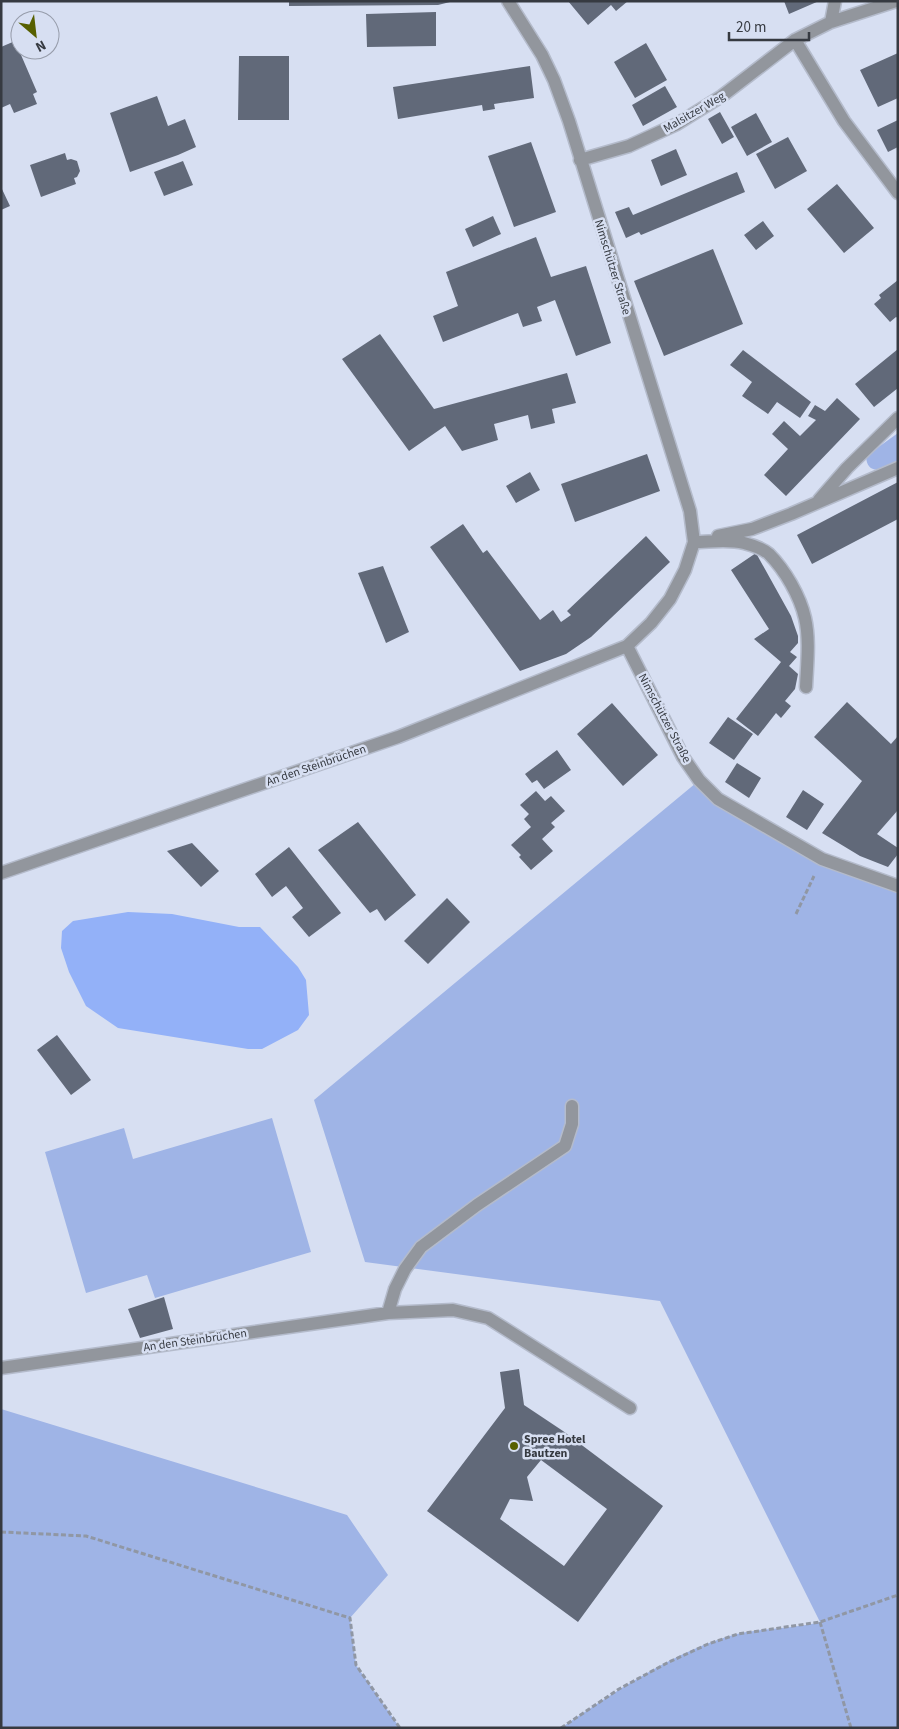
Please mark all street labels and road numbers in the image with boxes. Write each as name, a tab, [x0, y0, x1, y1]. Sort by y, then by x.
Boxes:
street label: Malsitzer Weg	[660, 88, 728, 137]
street label: Nimschützer Straße	[590, 217, 635, 317]
street label: Nimschützer Straße	[634, 671, 695, 766]
street label: An den Steinbrüchen	[264, 740, 368, 791]
street label: An den Steinbrüchen	[142, 1325, 248, 1356]

